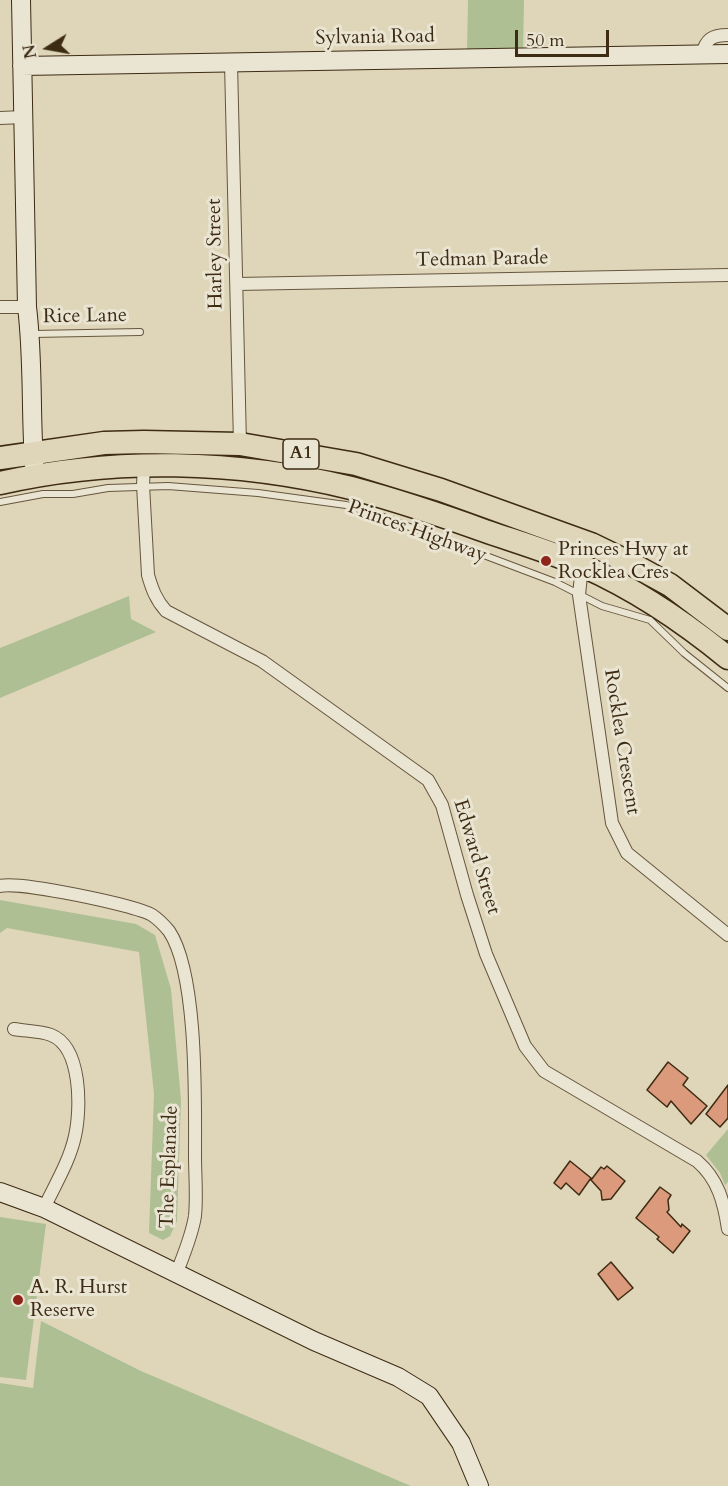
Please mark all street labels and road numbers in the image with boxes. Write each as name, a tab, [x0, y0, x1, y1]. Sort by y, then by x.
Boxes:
street label: Sylvania Road	[315, 25, 435, 51]
street label: Harley Street	[203, 198, 229, 310]
street label: Tedman Parade	[415, 247, 549, 273]
street label: Rice Lane	[43, 304, 127, 330]
road number: A1	[283, 439, 319, 469]
street label: Princes Highway	[344, 496, 490, 568]
street label: Rocklea Crescent	[598, 668, 644, 816]
street label: Edward Street	[447, 797, 505, 917]
street label: The Esplanade	[156, 1105, 184, 1229]

